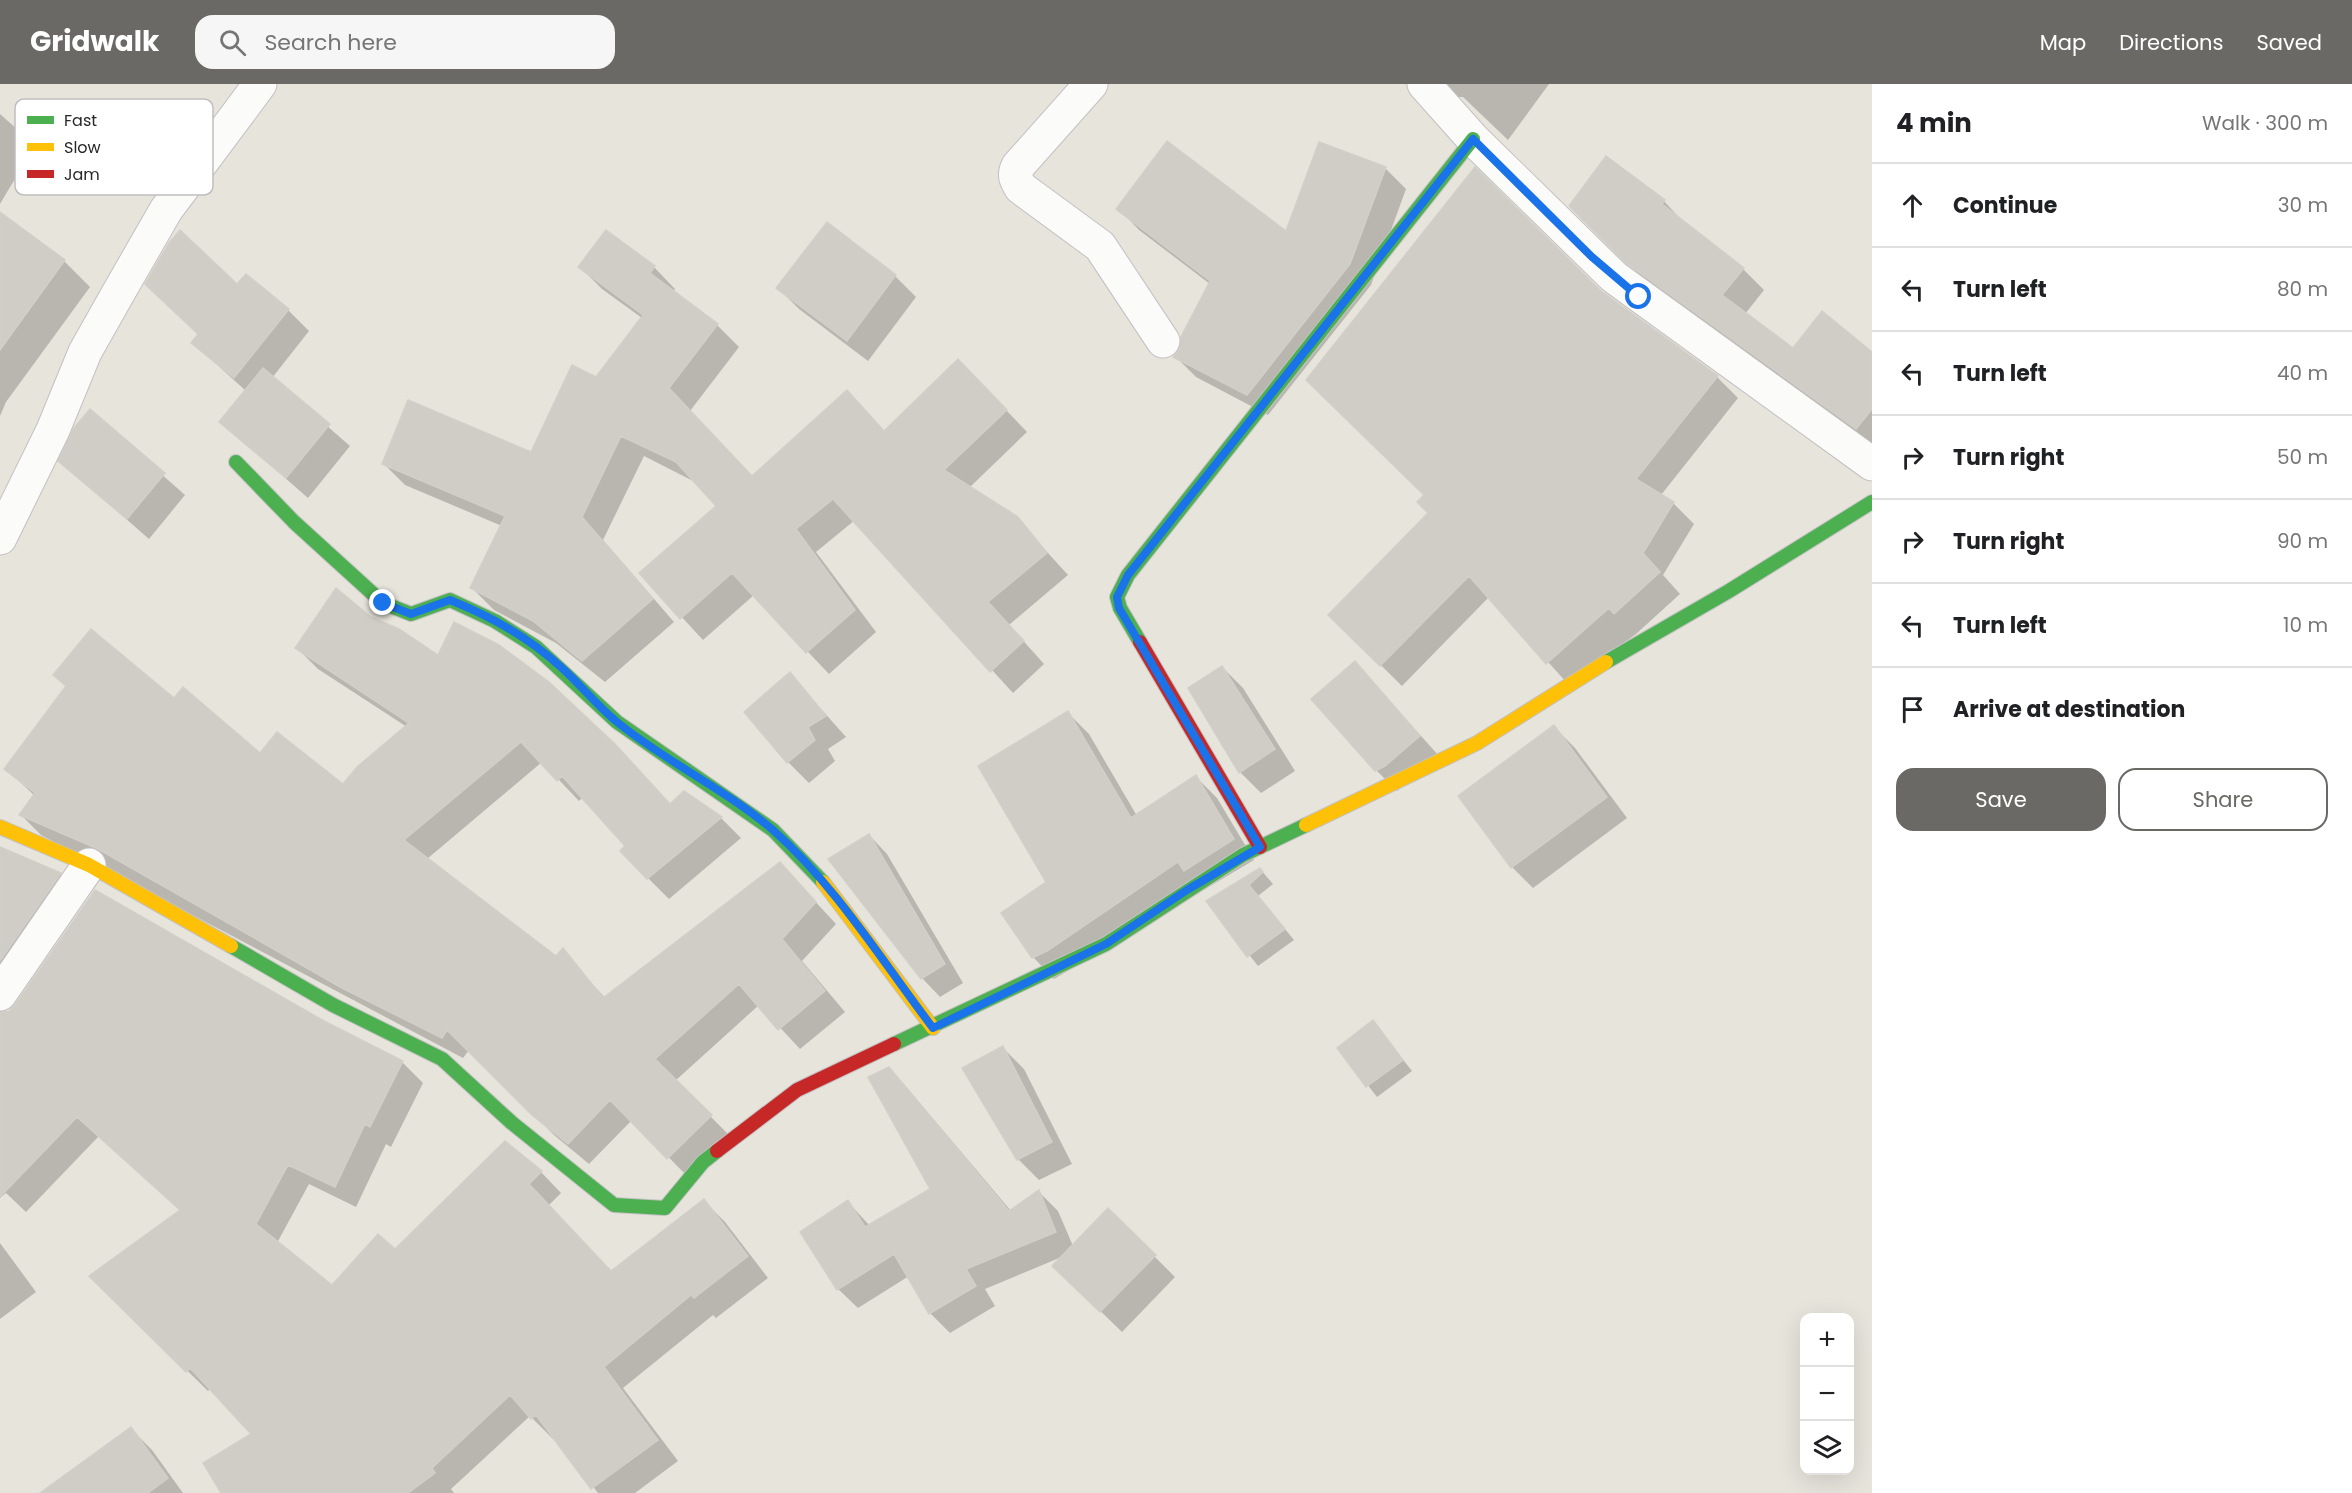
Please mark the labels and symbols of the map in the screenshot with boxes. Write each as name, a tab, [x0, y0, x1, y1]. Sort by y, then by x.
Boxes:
legend	[15, 99, 213, 195]
text: Fast	[64, 109, 97, 132]
text: Slow	[64, 136, 101, 159]
text: Jam	[64, 163, 100, 186]
route start	[1625, 283, 1651, 309]
route end	[369, 589, 395, 615]

